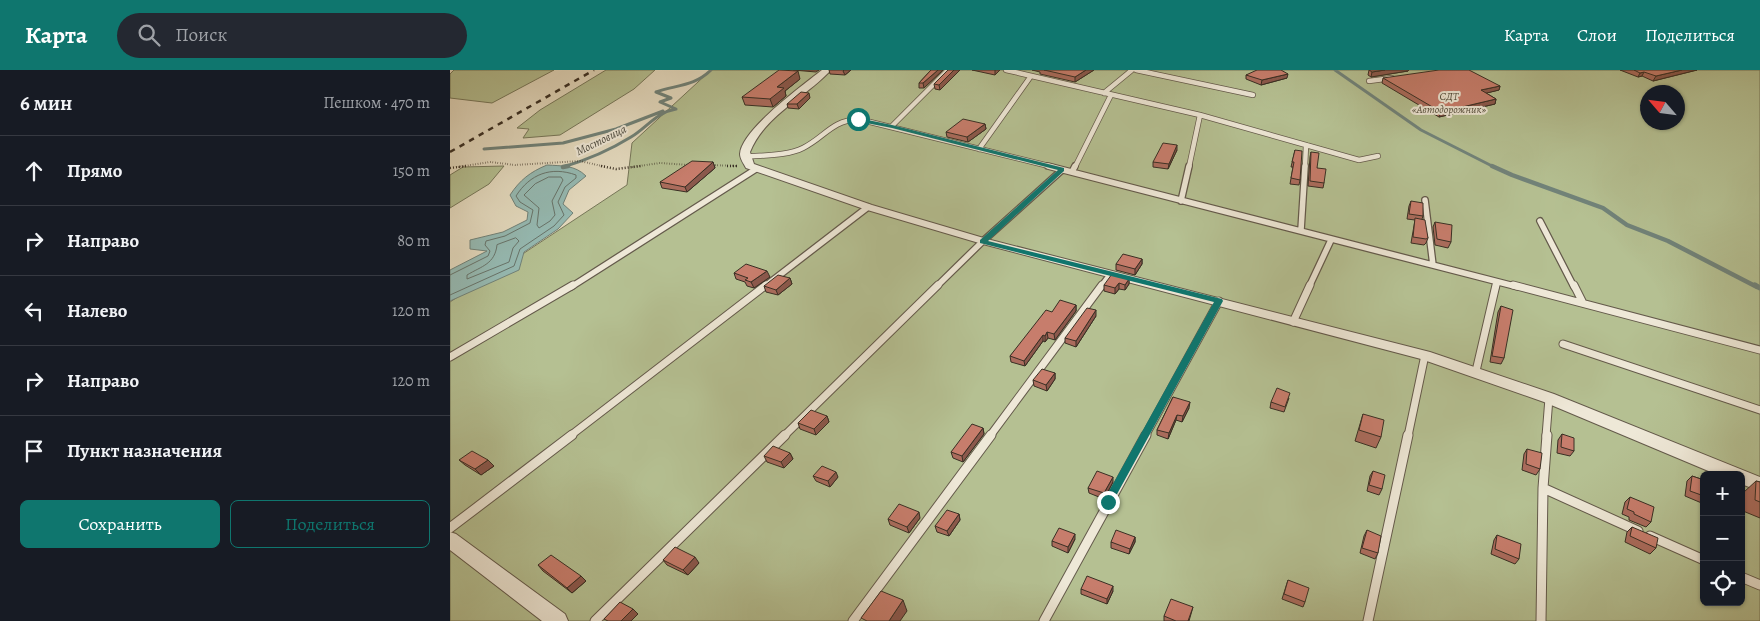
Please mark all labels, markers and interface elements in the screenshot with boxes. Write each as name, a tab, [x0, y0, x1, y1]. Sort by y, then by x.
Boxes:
search box	[117, 13, 467, 58]
text: Карта	[25, 19, 87, 51]
icon: search	[135, 21, 163, 49]
text: Поиск	[175, 22, 227, 48]
text: Карта	[1504, 23, 1549, 47]
text: Слои	[1577, 23, 1617, 47]
text: Поделиться	[1645, 23, 1735, 47]
north arrow	[1640, 85, 1685, 130]
text: 6 мин	[20, 89, 72, 117]
park label: СДТ «Автодорожник»	[1412, 89, 1487, 117]
text: Пешком · 470 m	[323, 92, 430, 114]
route start	[847, 108, 870, 131]
water label: Мостовица	[573, 121, 629, 159]
icon: ahead	[20, 157, 48, 185]
text: Прямо	[67, 158, 122, 184]
text: 150 m	[393, 160, 430, 182]
icon: right	[20, 227, 48, 255]
text: Направо	[67, 228, 139, 254]
text: 80 m	[397, 230, 430, 252]
icon: left	[20, 297, 48, 325]
text: Налево	[67, 298, 127, 324]
text: 120 m	[392, 300, 430, 322]
icon: right	[20, 367, 48, 395]
text: Направо	[67, 368, 139, 394]
text: 120 m	[392, 370, 430, 392]
icon: arrive	[20, 437, 48, 465]
text: Пункт назначения	[67, 438, 222, 464]
map controls	[1700, 471, 1745, 606]
button: +	[1700, 471, 1745, 516]
route end	[1097, 491, 1120, 514]
button: Сохранить	[20, 500, 220, 548]
button: Поделиться	[230, 500, 430, 548]
button: −	[1700, 516, 1745, 561]
button: locate	[1700, 561, 1745, 606]

